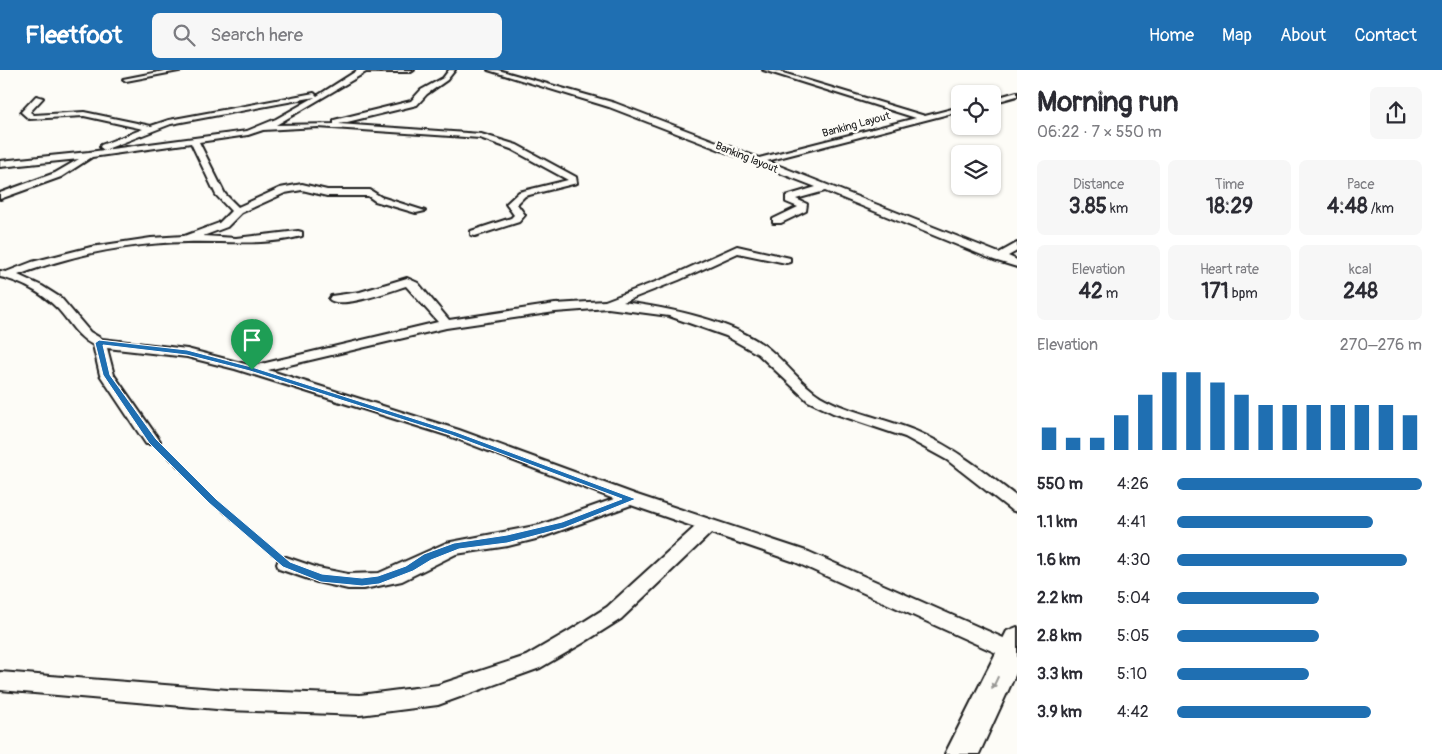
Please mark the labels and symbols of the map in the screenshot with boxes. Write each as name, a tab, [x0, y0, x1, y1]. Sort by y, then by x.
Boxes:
street label: Banking Layout	[821, 109, 892, 140]
street label: Banking layout	[714, 139, 780, 176]
pin	[231, 319, 273, 370]
one-way arrow	[991, 676, 999, 690]

